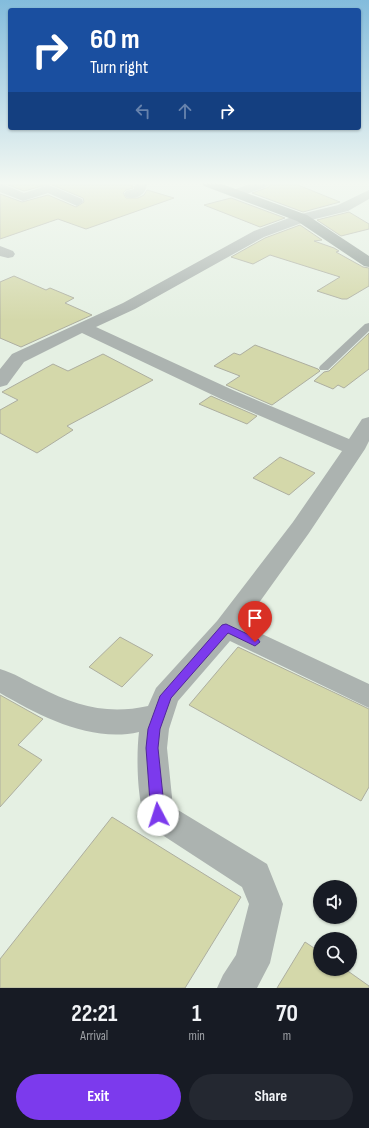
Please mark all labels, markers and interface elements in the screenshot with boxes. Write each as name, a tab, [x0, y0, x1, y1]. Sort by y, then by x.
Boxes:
text: 60 m	[90, 23, 139, 56]
icon: right	[24, 24, 76, 76]
text: Turn right	[90, 57, 148, 78]
icon: left	[132, 100, 154, 122]
icon: ahead	[174, 100, 196, 122]
icon: right	[216, 100, 238, 122]
pin	[238, 601, 272, 642]
icon: arrive	[244, 607, 266, 629]
position arrow	[137, 794, 179, 836]
map controls	[313, 880, 357, 976]
button: sound	[313, 880, 357, 924]
button: search	[313, 932, 357, 976]
text: 22:21	[71, 999, 117, 1028]
text: 1	[192, 999, 201, 1028]
text: 70	[276, 999, 298, 1028]
text: Arrival	[80, 1028, 108, 1044]
text: min	[189, 1028, 205, 1044]
text: m	[283, 1028, 291, 1044]
button: Exit	[16, 1074, 181, 1120]
button: Share	[189, 1074, 353, 1120]

